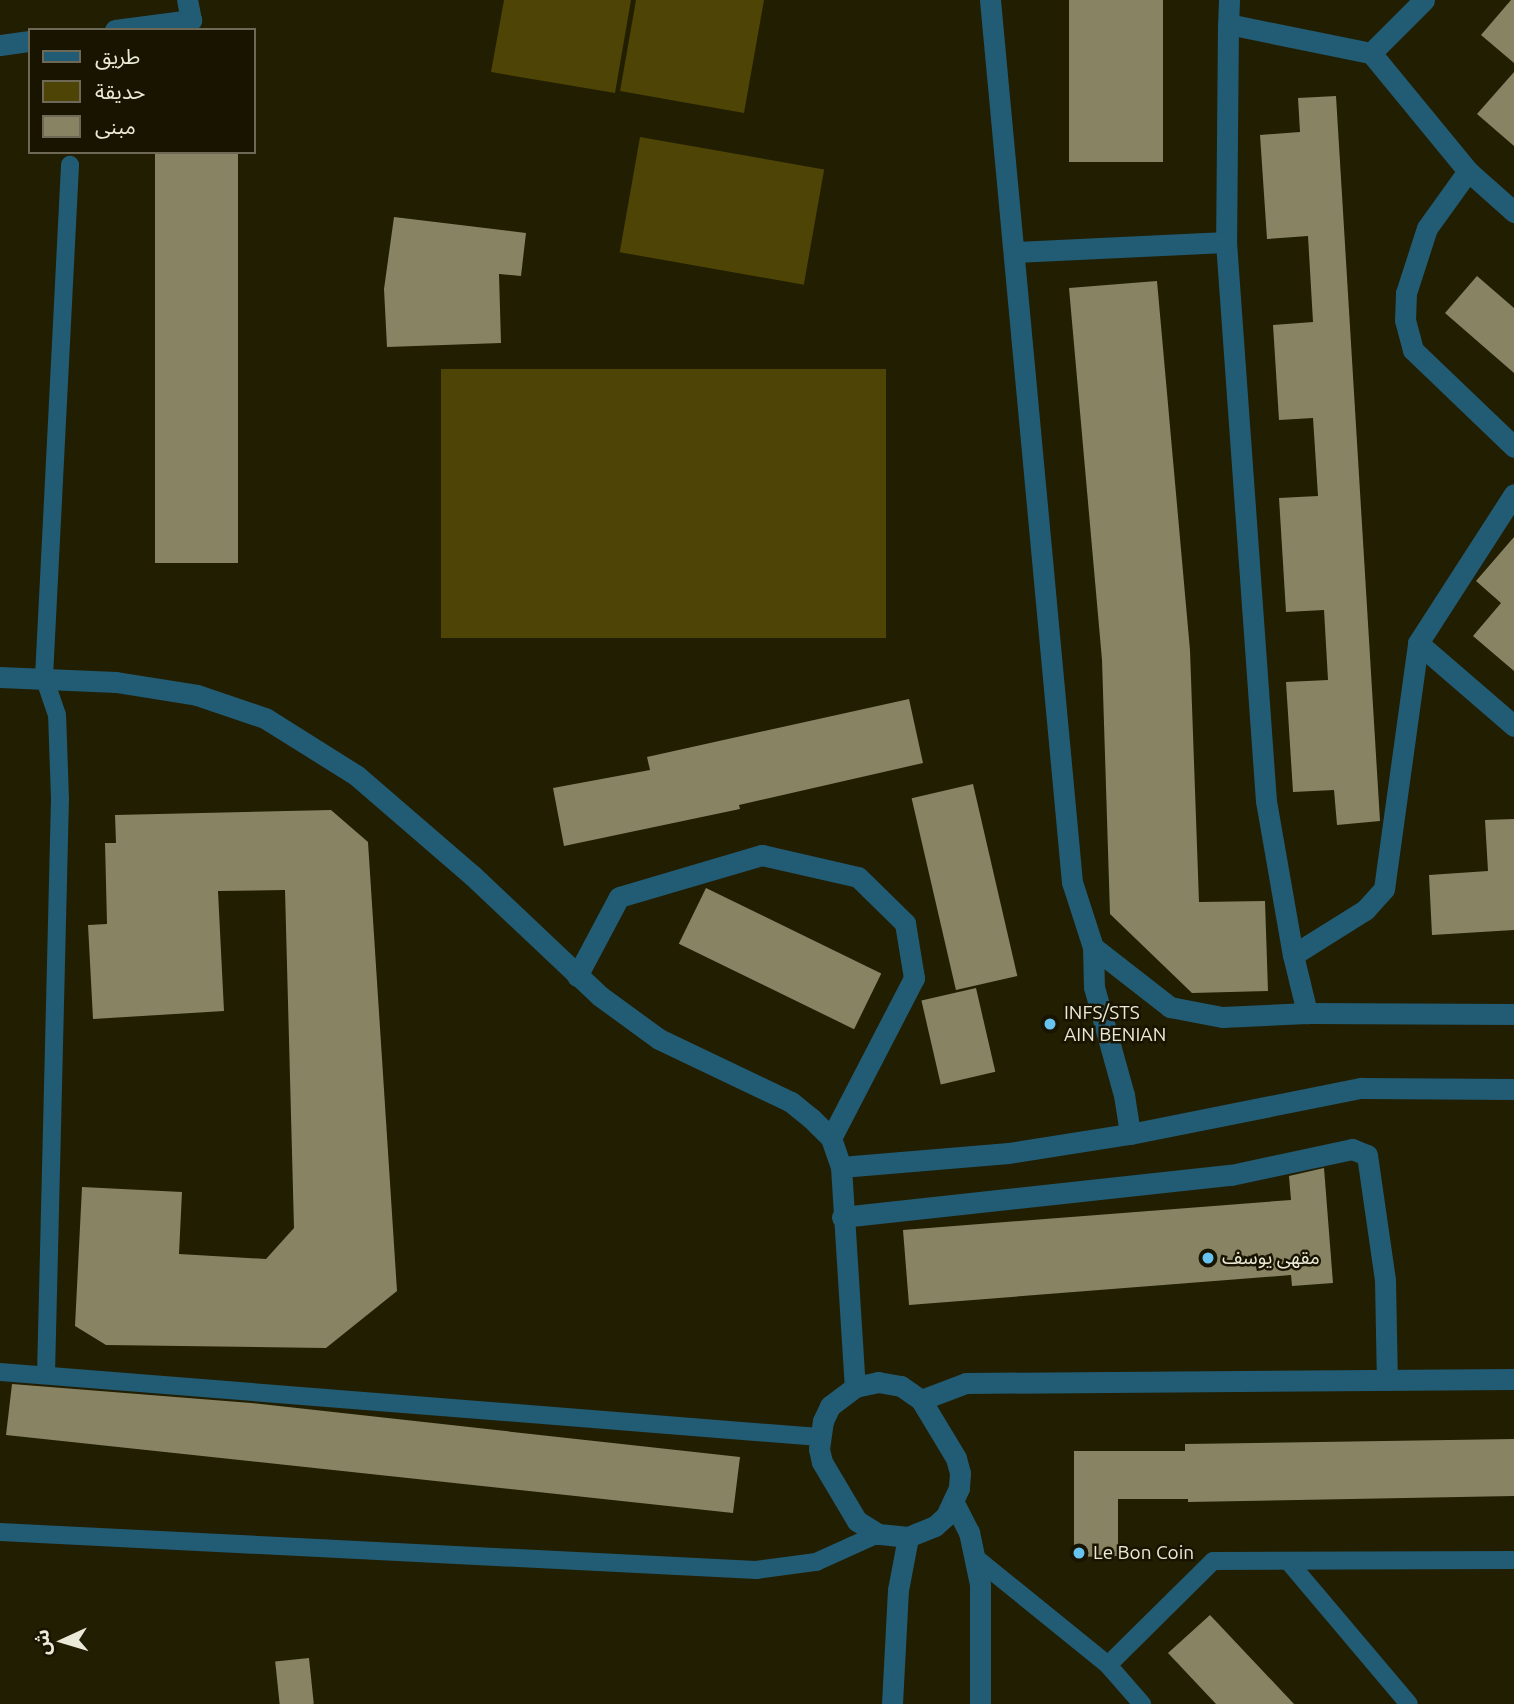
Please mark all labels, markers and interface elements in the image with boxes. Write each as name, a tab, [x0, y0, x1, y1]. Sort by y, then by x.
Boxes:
legend	[28, 28, 256, 154]
text: طريق	[95, 44, 140, 68]
text: حديقة	[95, 79, 145, 103]
text: مبنى	[95, 114, 136, 138]
place label: INFS/STS AIN BENIAN	[1064, 1002, 1166, 1046]
marker: INFS/STS AIN BENIAN	[1042, 1016, 1058, 1032]
place label: مقهى يوسف	[1222, 1247, 1320, 1269]
marker: مقهى يوسف	[1200, 1250, 1216, 1266]
place label: Le Bon Coin	[1093, 1542, 1194, 1564]
marker: Le Bon Coin	[1071, 1545, 1087, 1561]
north arrow	[28, 1606, 98, 1676]
text: ش	[30, 1629, 54, 1656]

